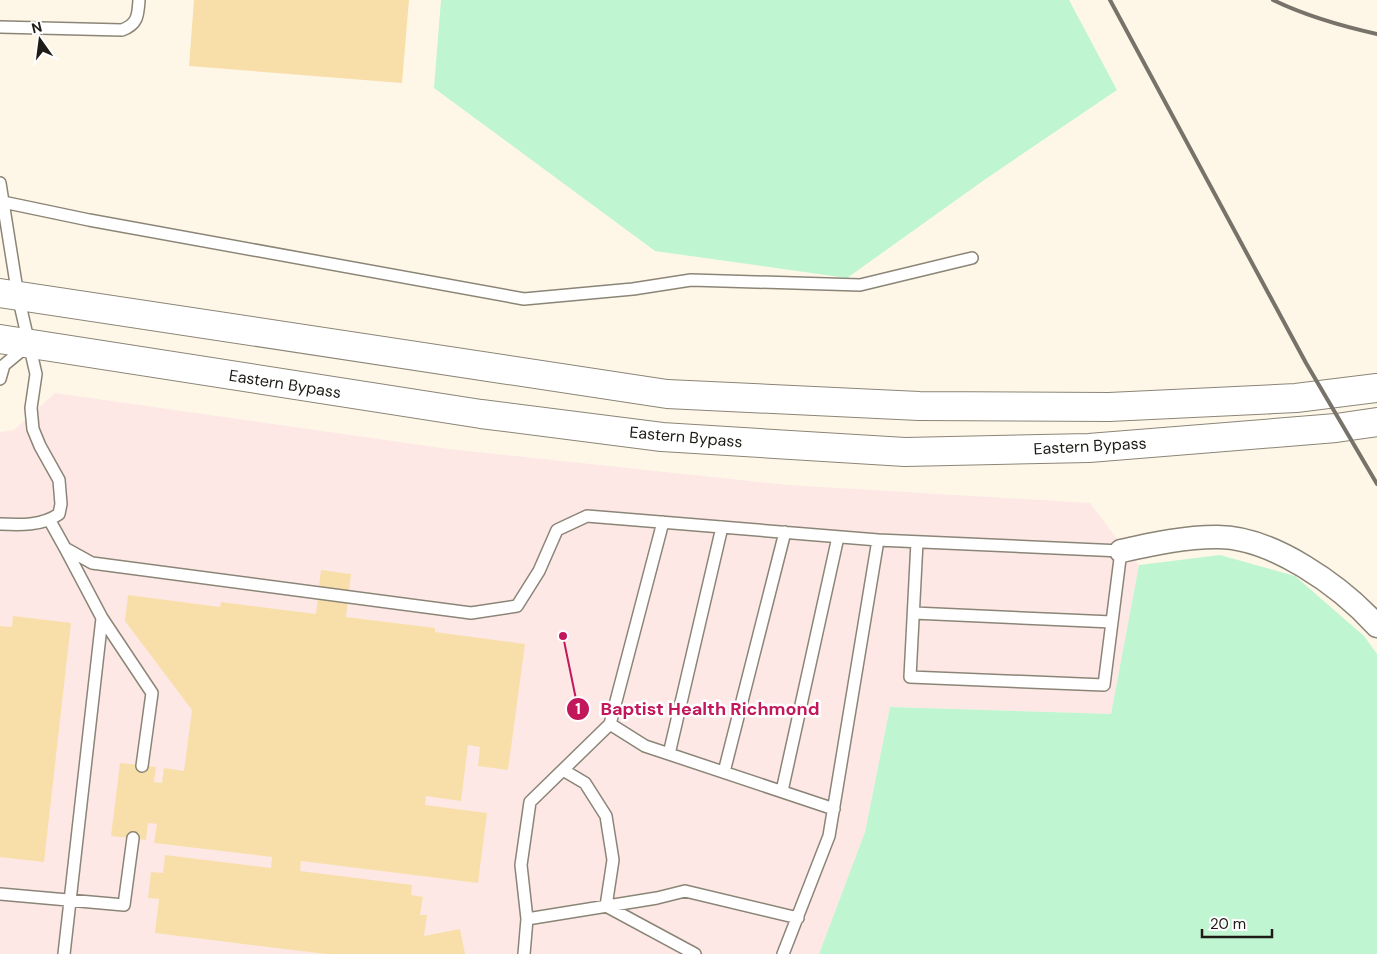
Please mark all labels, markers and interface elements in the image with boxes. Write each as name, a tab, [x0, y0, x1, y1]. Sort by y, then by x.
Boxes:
north arrow	[15, 15, 65, 65]
text: N	[30, 17, 44, 37]
street label: Eastern Bypass	[227, 365, 343, 403]
street label: Eastern Bypass	[629, 422, 743, 452]
street label: Eastern Bypass	[1033, 433, 1147, 459]
callout: Baptist Health Richmond	[565, 692, 829, 725]
text: Baptist Health Richmond	[601, 697, 819, 721]
text: 1	[575, 699, 581, 719]
scale bar	[1202, 906, 1272, 938]
text: 20 m	[1210, 914, 1246, 934]

